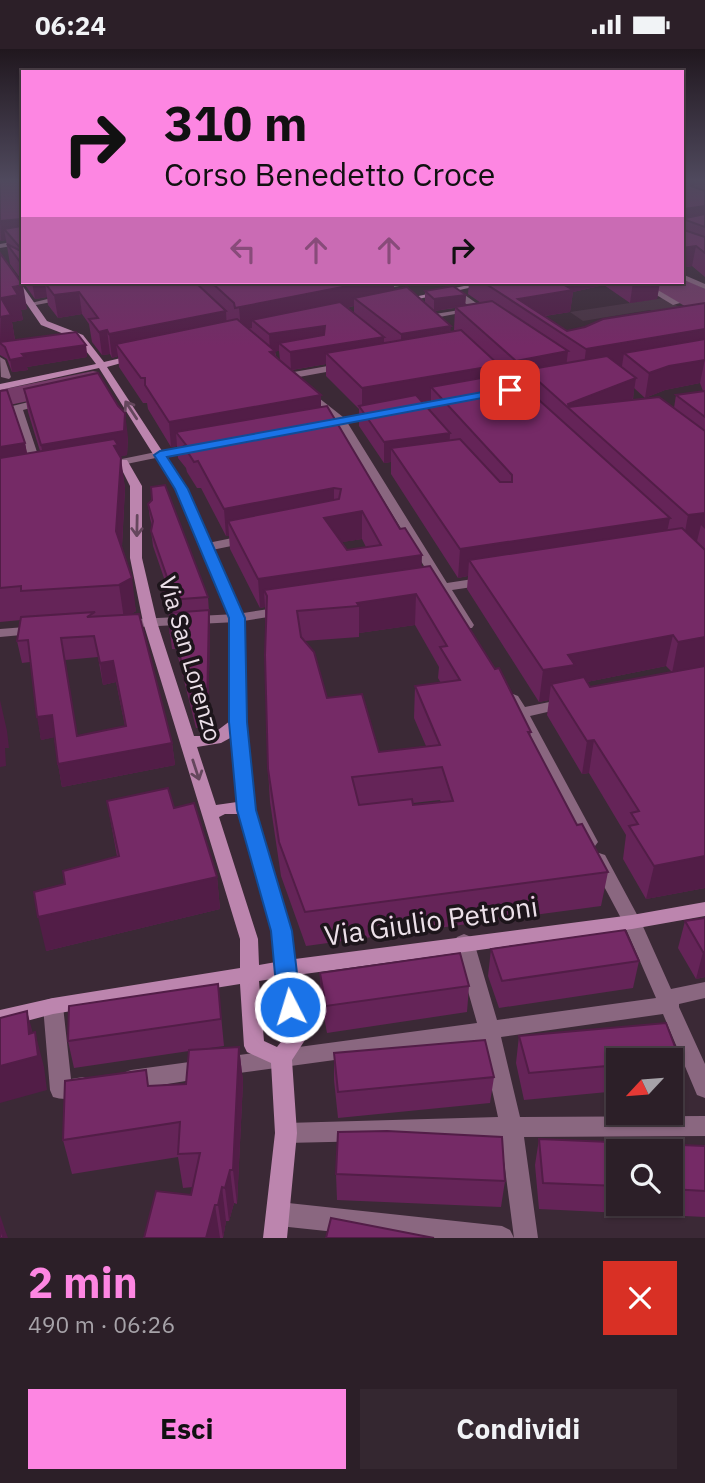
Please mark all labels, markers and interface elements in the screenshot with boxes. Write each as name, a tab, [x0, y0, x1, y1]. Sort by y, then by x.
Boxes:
text: 06:24	[35, 8, 106, 42]
text: 310 m	[164, 91, 308, 154]
icon: right	[49, 98, 140, 189]
text: Corso Benedetto Croce	[164, 153, 495, 195]
icon: left	[224, 231, 262, 269]
icon: ahead	[297, 231, 335, 269]
icon: ahead	[370, 231, 408, 269]
icon: right	[443, 231, 481, 269]
pin	[480, 360, 540, 420]
icon: arrive	[491, 371, 529, 409]
one-way arrow	[124, 401, 139, 420]
one-way arrow	[130, 515, 143, 538]
street label: Via San Lorenzo	[152, 573, 230, 745]
one-way arrow	[191, 759, 204, 781]
street label: Via Giulio Petroni	[322, 887, 540, 954]
position arrow	[253, 970, 327, 1044]
north arrow	[606, 1048, 682, 1125]
map controls	[606, 1048, 683, 1216]
button: search	[606, 1139, 683, 1216]
text: 2 min	[28, 1255, 138, 1310]
button: close	[603, 1261, 677, 1335]
text: 490 m · 06:26	[28, 1309, 175, 1339]
button: Esci	[28, 1389, 346, 1469]
button: Condividi	[360, 1389, 677, 1469]

